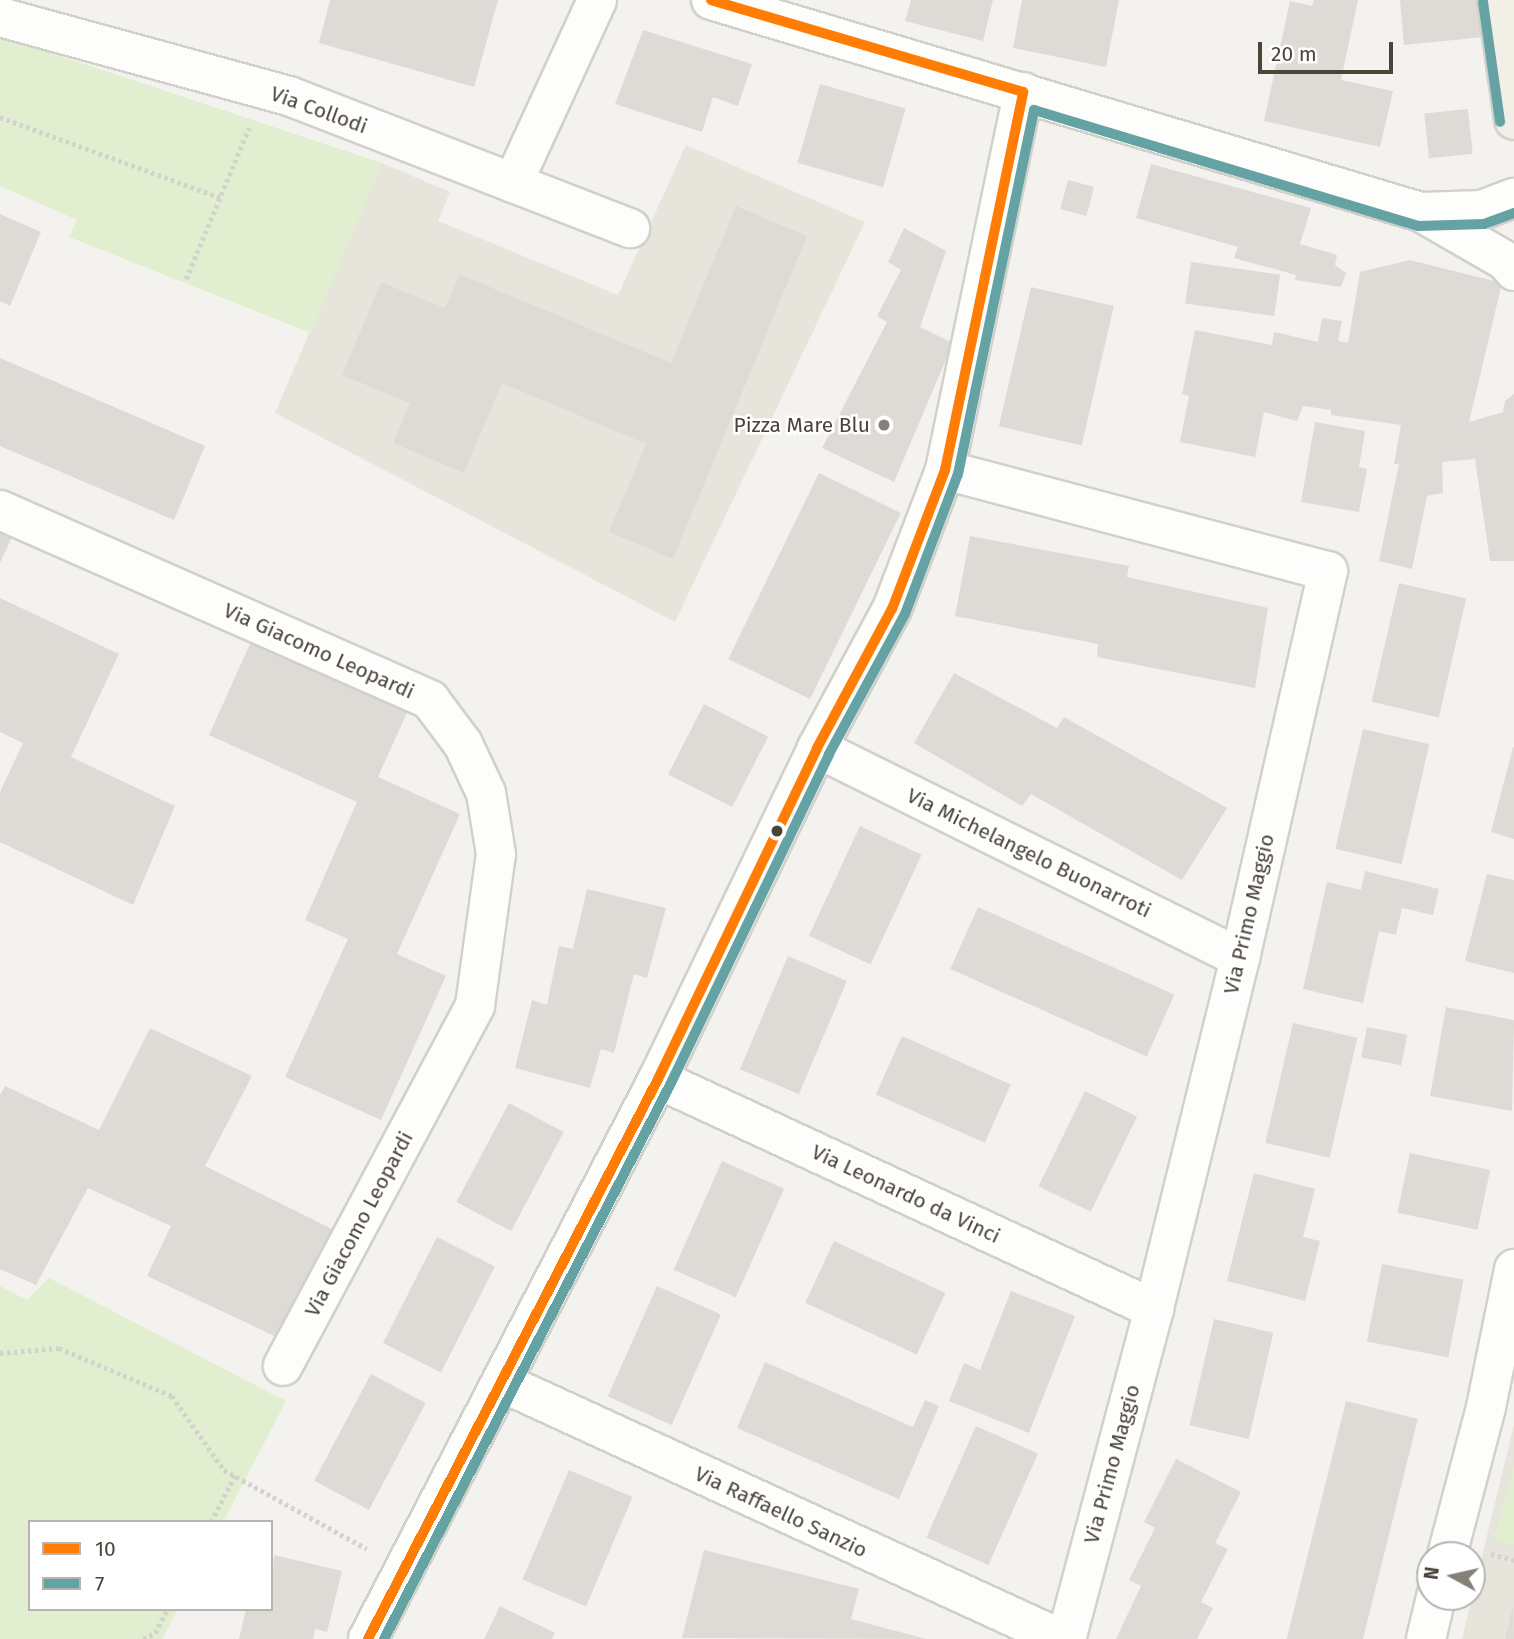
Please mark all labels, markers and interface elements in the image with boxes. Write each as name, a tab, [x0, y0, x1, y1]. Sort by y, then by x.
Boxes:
scale bar	[1262, 28, 1397, 72]
text: 20 m	[1271, 41, 1317, 67]
street label: Via Collodi	[267, 81, 371, 139]
place label: Pizza Mare Blu	[733, 412, 870, 438]
marker: Pizza Mare Blu	[876, 417, 892, 433]
street label: Via Giacomo Leopardi	[220, 598, 418, 704]
street label: Via Michelangelo Buonarroti	[903, 783, 1155, 923]
unlabelled marker	[770, 824, 784, 838]
street label: Via Primo Maggio	[1218, 831, 1280, 997]
street label: Via Giacomo Leopardi	[299, 1127, 419, 1321]
street label: Via Leonardo da Vinci	[808, 1139, 1004, 1249]
street label: Via Primo Maggio	[1079, 1382, 1145, 1546]
street label: Via Raffaello Sanzio	[691, 1461, 871, 1563]
legend	[28, 1520, 273, 1611]
text: 10	[95, 1536, 116, 1562]
north arrow	[1416, 1541, 1486, 1611]
text: N	[1419, 1565, 1444, 1581]
text: 7	[95, 1571, 104, 1597]

